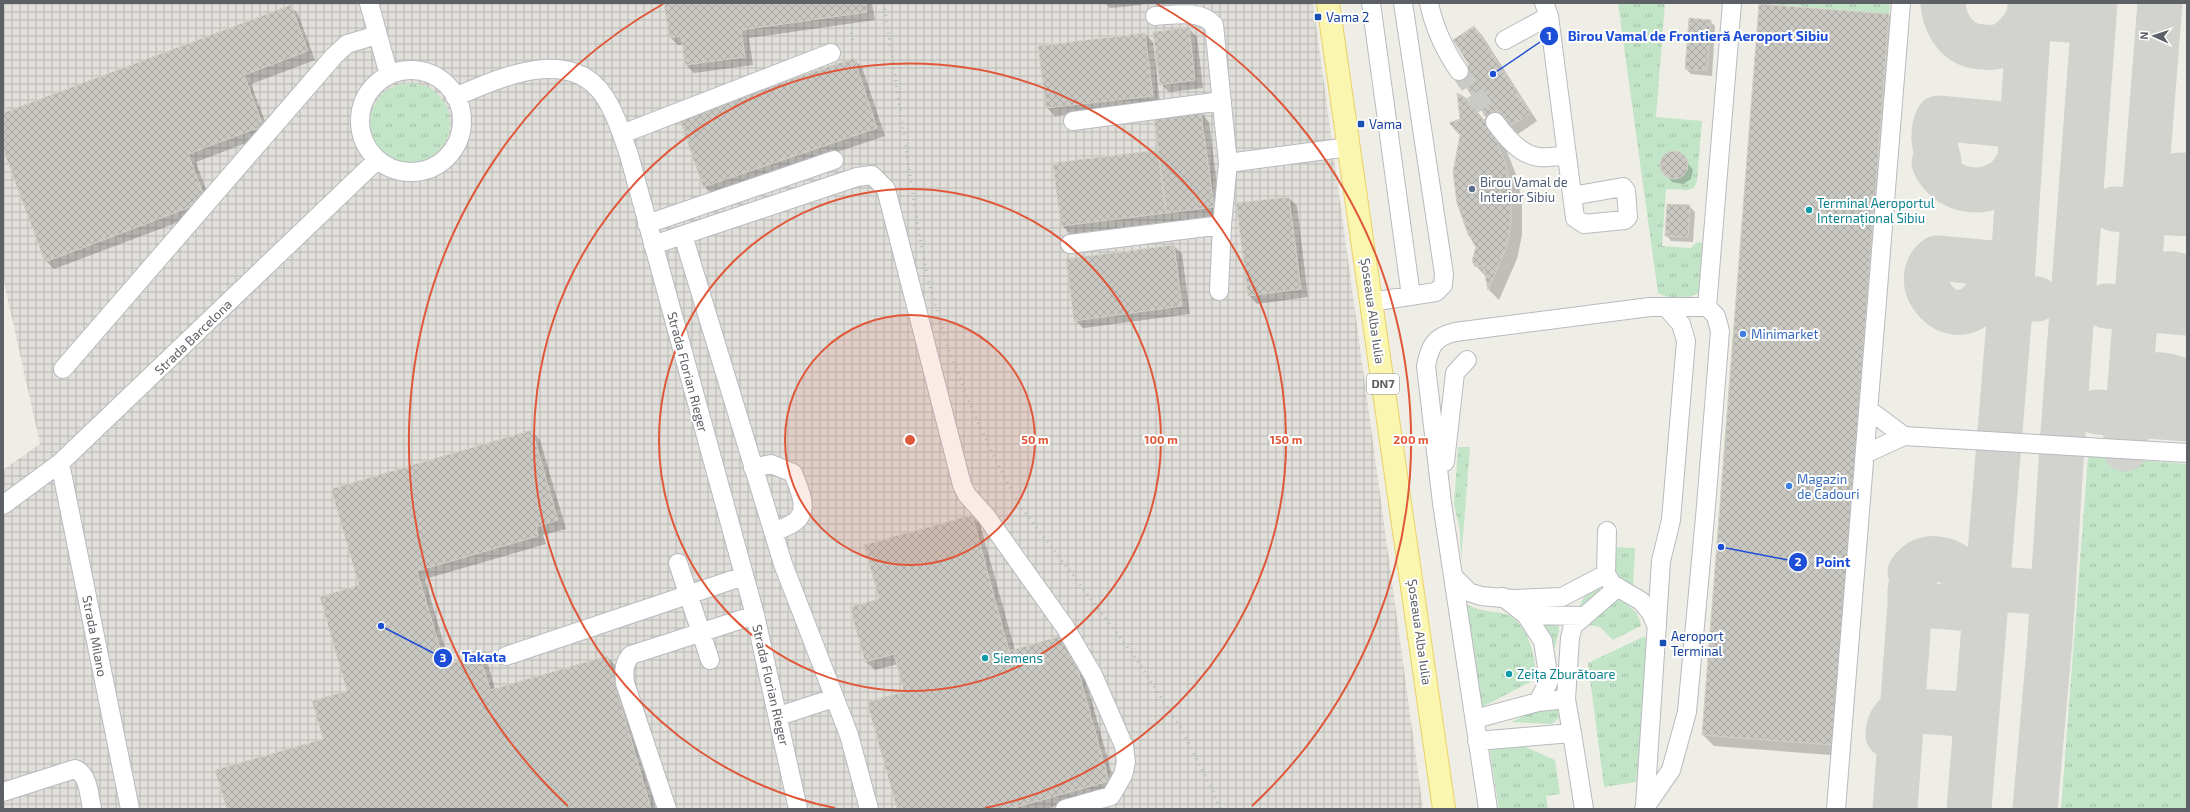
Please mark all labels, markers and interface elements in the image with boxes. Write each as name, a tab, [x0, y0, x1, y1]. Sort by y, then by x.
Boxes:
place label: Vama 2	[1326, 9, 1369, 25]
marker: Vama 2	[1313, 12, 1323, 22]
north arrow	[2134, 16, 2174, 56]
callout: Birou Vamal de Frontieră Aeroport Sibiu	[1539, 23, 1837, 49]
text: Birou Vamal de Frontieră Aeroport Sibiu	[1568, 27, 1828, 44]
text: 1	[1546, 28, 1552, 42]
text: N	[2137, 31, 2150, 40]
place label: Vama	[1369, 116, 1402, 132]
marker: Vama	[1356, 119, 1366, 129]
place label: Birou Vamal de Interior Sibiu	[1480, 174, 1568, 205]
marker: Birou Vamal de Interior Sibiu	[1467, 184, 1477, 194]
place label: Terminal Aeroportul Internațional Sibiu	[1817, 195, 1935, 227]
marker: Terminal Aeroportul Internațional Sibiu	[1804, 205, 1814, 215]
street label: Șoseaua Alba Iulia	[1357, 257, 1388, 365]
street label: Strada Barcelona	[151, 296, 235, 378]
street label: Strada Florian Rieger	[664, 310, 712, 434]
place label: Minimarket	[1751, 326, 1819, 342]
marker: Minimarket	[1738, 329, 1748, 339]
road number: DN7	[1367, 374, 1399, 394]
text: 50 m	[1021, 432, 1049, 446]
text: 100 m	[1144, 432, 1178, 446]
text: 150 m	[1270, 432, 1302, 446]
text: 200 m	[1393, 432, 1429, 446]
centre of rings	[903, 433, 917, 447]
place label: Magazin de Cadouri	[1797, 471, 1860, 502]
marker: Magazin de Cadouri	[1784, 481, 1794, 491]
callout: Point	[1788, 549, 1859, 575]
text: Point	[1816, 553, 1851, 570]
text: 2	[1795, 554, 1802, 568]
street label: Șoseaua Alba Iulia	[1404, 578, 1435, 686]
street label: Strada Milano	[79, 594, 111, 678]
street label: Strada Florian Rieger	[749, 623, 793, 747]
place label: Aeroport Terminal	[1671, 628, 1724, 659]
marker: Aeroport Terminal	[1658, 638, 1668, 648]
callout: Takata	[433, 645, 514, 671]
text: Takata	[462, 648, 506, 665]
text: 3	[440, 650, 447, 664]
place label: Siemens	[993, 650, 1043, 666]
marker: Siemens	[980, 653, 990, 663]
place label: Zeița Zburătoare	[1517, 666, 1616, 683]
marker: Zeița Zburătoare	[1504, 669, 1514, 679]

